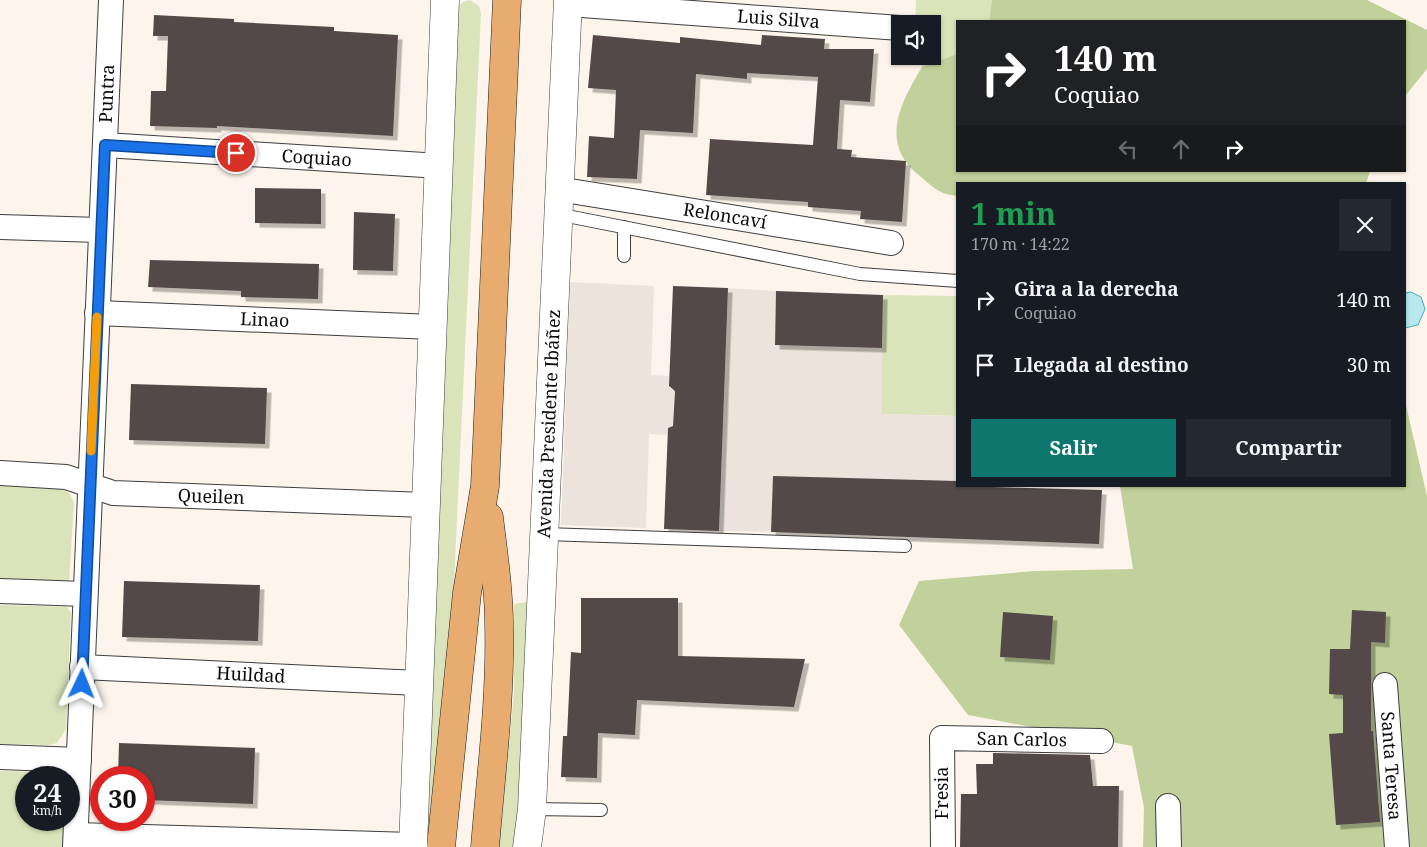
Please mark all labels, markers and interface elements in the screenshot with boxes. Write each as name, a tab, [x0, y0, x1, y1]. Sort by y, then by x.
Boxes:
street label: Luis Silva	[736, 3, 821, 33]
map controls	[891, 15, 941, 65]
button: sound	[891, 15, 941, 65]
text: 140 m	[1054, 34, 1157, 81]
icon: right	[971, 40, 1036, 105]
street label: Puntra	[93, 64, 119, 123]
text: Coquiao	[1054, 79, 1140, 109]
pin	[215, 132, 257, 174]
icon: left	[1114, 135, 1142, 163]
icon: ahead	[1167, 135, 1195, 163]
icon: right	[1220, 135, 1248, 163]
icon: arrive	[222, 139, 250, 167]
street label: Coquiao	[281, 143, 352, 171]
text: 1 min	[971, 193, 1056, 234]
street label: Reloncaví	[681, 196, 769, 234]
button: close	[1339, 199, 1391, 251]
text: 170 m · 14:22	[971, 233, 1070, 255]
text: Gira a la derecha	[1014, 276, 1179, 302]
icon: right	[971, 286, 999, 314]
text: 140 m	[1336, 287, 1391, 313]
text: Coquiao	[1014, 302, 1076, 324]
street label: Linao	[240, 306, 290, 332]
street label: Avenida Presidente Ibáñez	[531, 309, 565, 539]
icon: arrive	[971, 351, 999, 379]
text: Llegada al destino	[1014, 352, 1189, 378]
text: 30 m	[1347, 352, 1391, 378]
button: Salir	[971, 419, 1176, 477]
button: Compartir	[1186, 419, 1391, 477]
street label: Queilen	[177, 482, 246, 509]
position arrow	[55, 657, 107, 709]
street label: Huildad	[216, 660, 286, 688]
street label: Santa Teresa	[1376, 711, 1408, 821]
street label: San Carlos	[977, 726, 1067, 751]
speed limit sign: 30	[90, 766, 155, 831]
street label: Fresia	[929, 767, 953, 819]
text: 24	[33, 775, 62, 809]
text: km/h	[33, 802, 62, 819]

